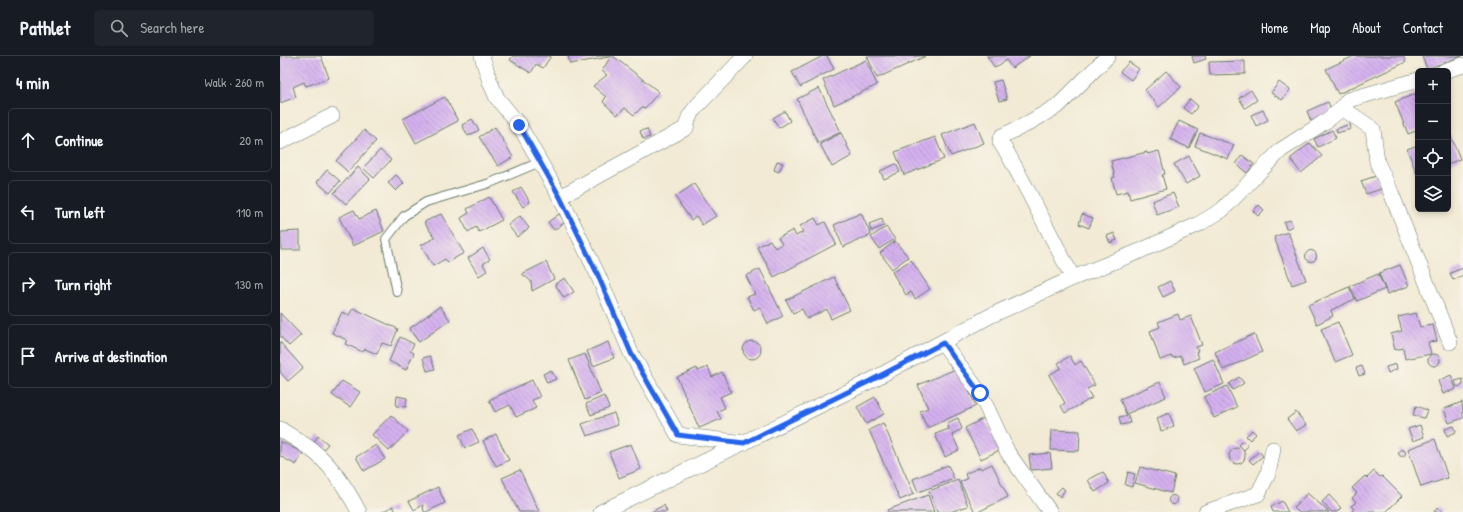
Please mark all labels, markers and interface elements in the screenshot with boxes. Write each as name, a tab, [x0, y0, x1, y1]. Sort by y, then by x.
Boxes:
search box	[94, 10, 374, 46]
text: Pathlet	[20, 15, 70, 41]
icon: search	[108, 17, 130, 39]
text: Search here	[140, 17, 204, 38]
text: Home	[1261, 18, 1288, 37]
text: Map	[1310, 18, 1330, 37]
text: About	[1352, 18, 1381, 37]
text: Contact	[1403, 18, 1443, 37]
map controls	[1415, 68, 1451, 212]
button: +	[1415, 68, 1451, 104]
text: 4 min	[16, 71, 49, 94]
text: Walk · 260 m	[205, 73, 264, 91]
button: −	[1415, 104, 1451, 140]
route end	[510, 116, 528, 134]
icon: ahead	[17, 129, 39, 151]
text: Continue	[55, 130, 103, 151]
text: 20 m	[239, 131, 263, 149]
button: locate	[1415, 140, 1451, 176]
button: layers	[1415, 176, 1451, 212]
icon: left	[17, 201, 39, 223]
text: Turn left	[55, 202, 105, 223]
text: 110 m	[236, 203, 263, 221]
icon: right	[17, 273, 39, 295]
text: Turn right	[55, 274, 111, 295]
text: 130 m	[235, 275, 263, 293]
icon: arrive	[17, 345, 39, 367]
text: Arrive at destination	[55, 346, 167, 367]
route start	[971, 384, 989, 402]

